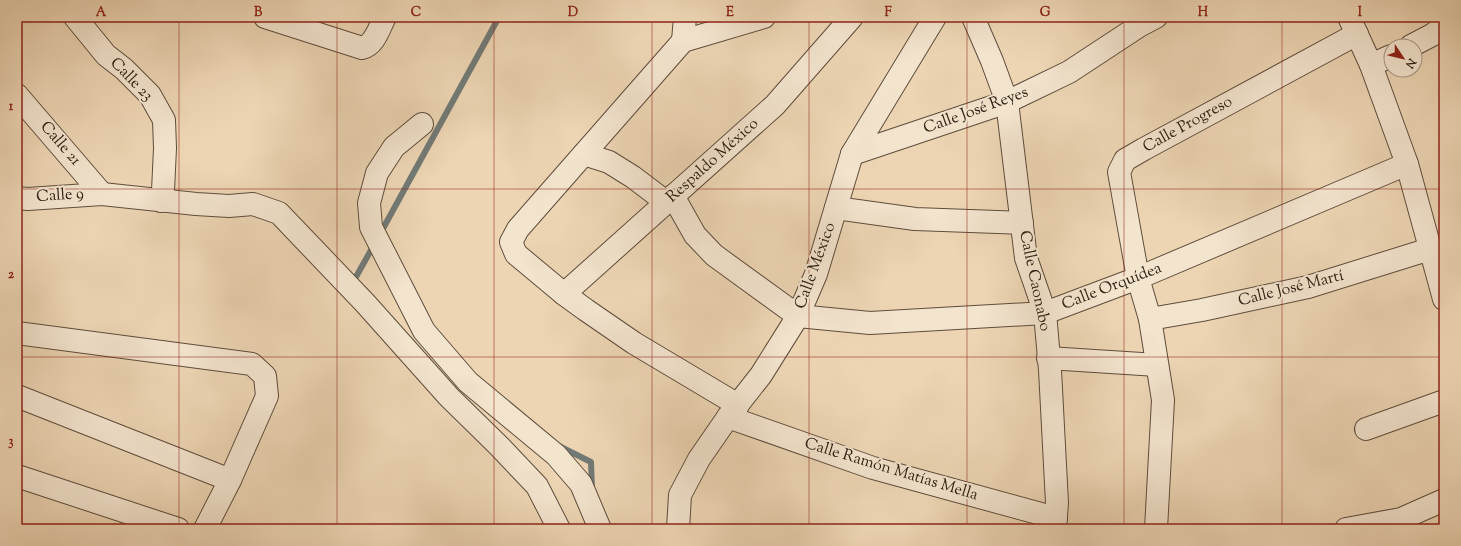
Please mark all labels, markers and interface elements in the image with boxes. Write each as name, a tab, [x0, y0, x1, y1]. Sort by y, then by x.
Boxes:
text: A	[96, 4, 107, 22]
text: B	[254, 4, 263, 22]
text: C	[411, 4, 421, 22]
text: D	[568, 4, 578, 22]
text: E	[726, 4, 734, 22]
text: F	[884, 4, 892, 22]
text: G	[1040, 4, 1051, 22]
text: H	[1198, 4, 1209, 22]
text: I	[1358, 4, 1363, 22]
north arrow	[1383, 38, 1423, 78]
street label: Calle 23	[104, 53, 158, 107]
text: N	[1401, 54, 1420, 72]
street label: Calle José Reyes	[920, 81, 1032, 141]
street label: Calle Progreso	[1139, 91, 1237, 159]
text: 1	[9, 98, 14, 116]
street label: Respaldo México	[662, 113, 764, 209]
street label: Calle 21	[34, 117, 86, 172]
street label: Calle 9	[36, 183, 85, 209]
street label: Calle México	[790, 219, 842, 313]
street label: Calle Caonabo	[1012, 229, 1056, 334]
street label: Calle Orquídea	[1059, 257, 1166, 317]
street label: Calle José Martí	[1236, 265, 1347, 313]
text: 2	[8, 266, 15, 284]
text: 3	[8, 433, 14, 451]
street label: Calle Ramón Matías Mella	[801, 433, 981, 508]

